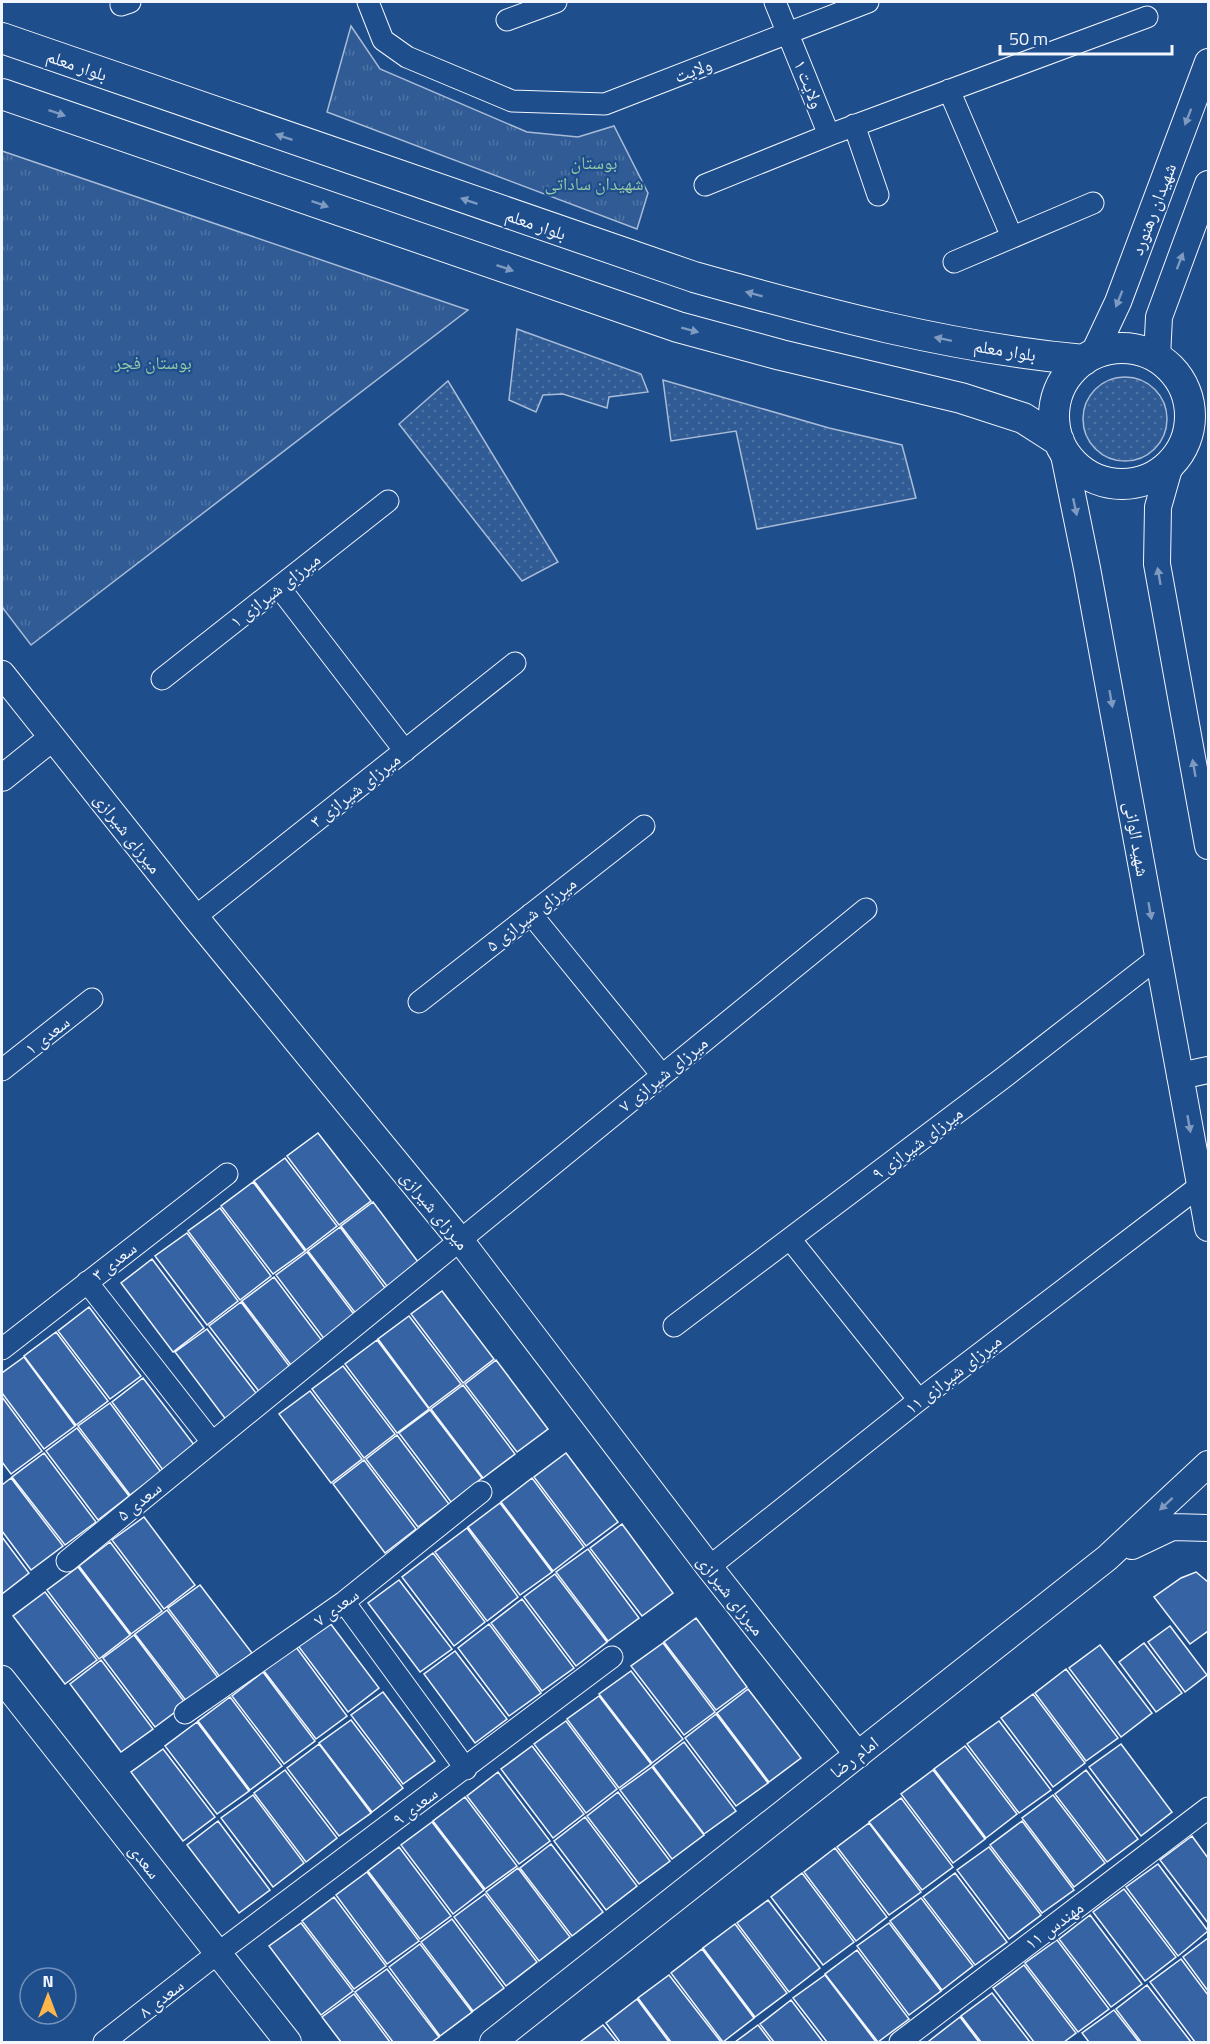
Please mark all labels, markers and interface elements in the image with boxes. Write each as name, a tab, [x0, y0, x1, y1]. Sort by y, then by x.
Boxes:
scale bar	[1000, 18, 1172, 56]
text: 50 m	[1009, 25, 1048, 52]
street label: بلوار معلم	[43, 42, 111, 88]
street label: ولایت	[670, 50, 716, 90]
street label: ولایت ۱	[787, 55, 831, 113]
one-way arrow	[1183, 108, 1192, 126]
one-way arrow	[48, 109, 66, 119]
one-way arrow	[275, 132, 293, 142]
park label: بوستان شهیدان ساداتی	[544, 149, 644, 197]
street label: شهیدان رهنورد	[1123, 159, 1183, 259]
one-way arrow	[460, 196, 478, 205]
one-way arrow	[312, 200, 330, 210]
street label: بلوار معلم	[502, 201, 570, 247]
one-way arrow	[1175, 252, 1185, 270]
one-way arrow	[496, 264, 514, 274]
one-way arrow	[745, 289, 763, 298]
one-way arrow	[1114, 290, 1123, 308]
one-way arrow	[681, 326, 699, 335]
street label: بلوار معلم	[972, 332, 1038, 368]
one-way arrow	[934, 334, 953, 344]
park label: بوستان فجر	[113, 349, 192, 376]
one-way arrow	[1071, 498, 1080, 517]
street label: میرزای شیرازی ۱	[224, 546, 326, 634]
one-way arrow	[1154, 566, 1163, 585]
one-way arrow	[1107, 690, 1116, 709]
street label: میرزای شیرازی ۳	[304, 746, 406, 834]
one-way arrow	[1189, 758, 1198, 777]
street label: میرزای شیرازی	[88, 787, 168, 879]
street label: شهید الوانی	[1117, 799, 1157, 879]
street label: میرزای شیرازی ۵	[480, 870, 582, 958]
one-way arrow	[1146, 902, 1155, 921]
street label: سعدی ۱	[19, 1009, 75, 1061]
street label: میرزای شیرازی ۷	[612, 1029, 714, 1119]
street label: میرزای شیرازی ۹	[866, 1100, 968, 1186]
one-way arrow	[1185, 1115, 1194, 1134]
street label: میرزای شیرازی	[394, 1164, 476, 1256]
street label: سعدی ۳	[86, 1235, 142, 1287]
street label: میرزای شیرازی ۱۱	[899, 1328, 1007, 1420]
street label: سعدی ۵	[111, 1474, 167, 1528]
one-way arrow	[1159, 1496, 1173, 1510]
street label: میرزای شیرازی	[691, 1549, 771, 1641]
street label: سعدی ۷	[307, 1581, 365, 1633]
street label: امام رضا	[824, 1729, 884, 1785]
street label: سعدی ۹	[387, 1780, 443, 1832]
street label: سعدی	[122, 1837, 168, 1885]
street label: مهندس ۱۱	[1019, 1894, 1089, 1956]
north arrow	[18, 1966, 78, 2026]
text: N	[42, 1969, 54, 1993]
street label: سعدی ۸	[133, 1972, 189, 2024]

